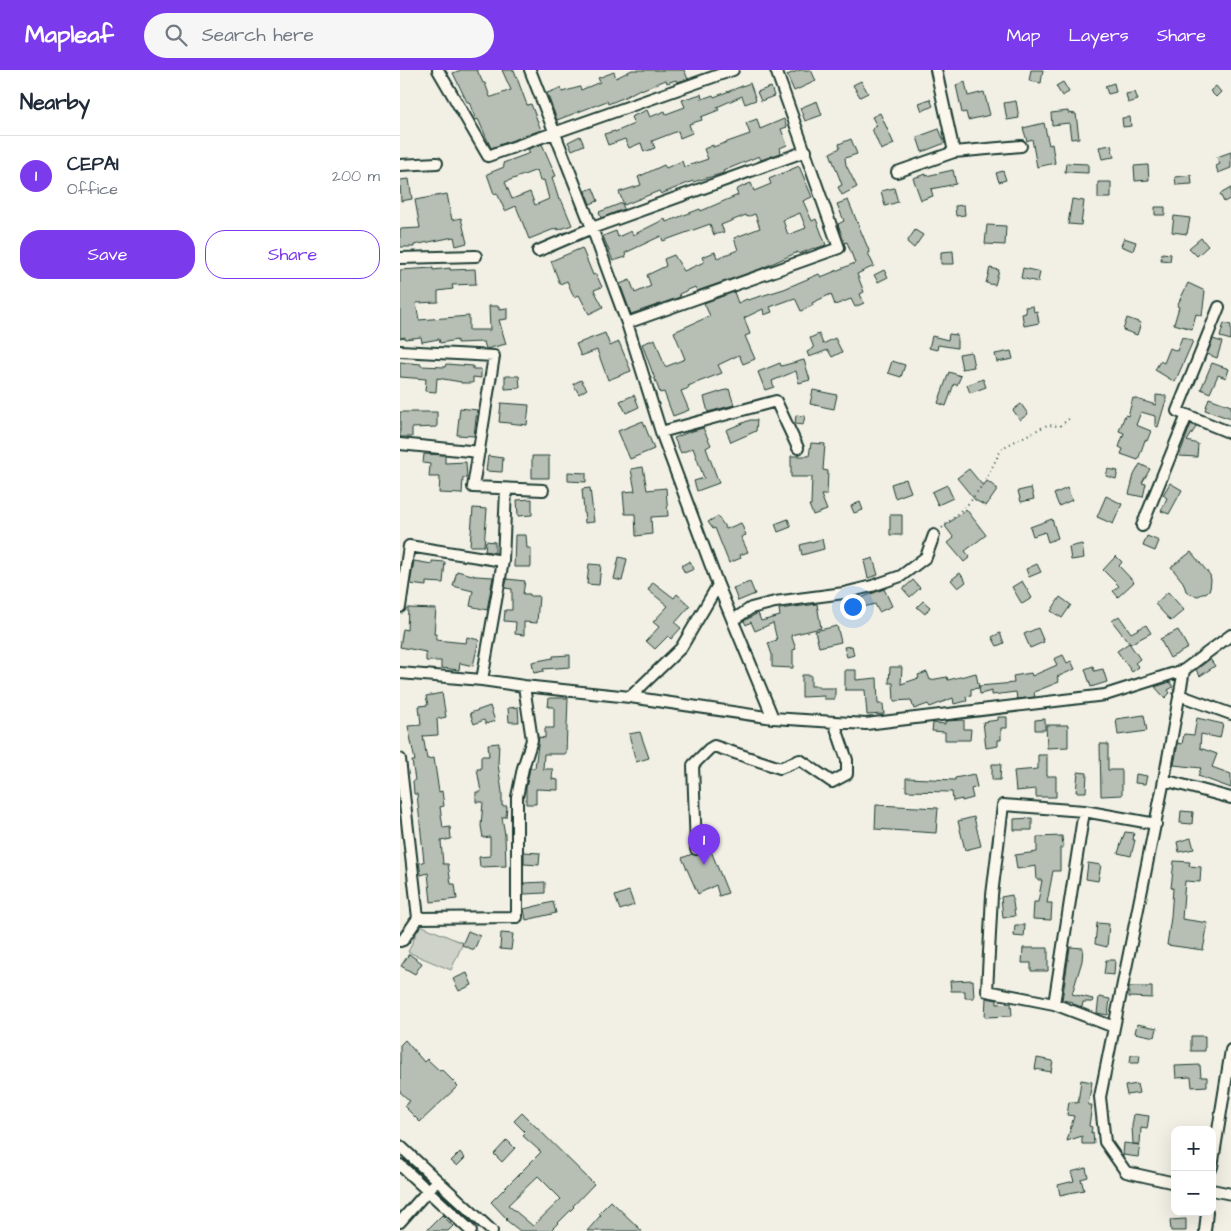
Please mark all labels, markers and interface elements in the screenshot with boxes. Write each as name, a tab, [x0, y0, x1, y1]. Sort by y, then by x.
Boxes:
search box	[144, 13, 494, 58]
text: Mapleaf	[25, 18, 114, 52]
icon: search	[162, 21, 190, 49]
text: Search here	[202, 22, 314, 49]
text: Map	[1006, 23, 1040, 48]
text: Layers	[1068, 23, 1129, 48]
text: Share	[1157, 23, 1206, 48]
text: Nearby	[20, 88, 90, 117]
text: CEPAI	[67, 151, 119, 178]
text: 1	[35, 165, 37, 187]
text: 200 m	[332, 165, 380, 187]
text: Office	[67, 178, 118, 200]
button: Save	[20, 230, 195, 279]
button: Share	[205, 230, 380, 279]
your location	[840, 594, 866, 620]
pin: 1	[688, 824, 720, 865]
map controls	[1171, 1126, 1216, 1216]
button: +	[1171, 1126, 1216, 1171]
button: −	[1171, 1171, 1216, 1216]

